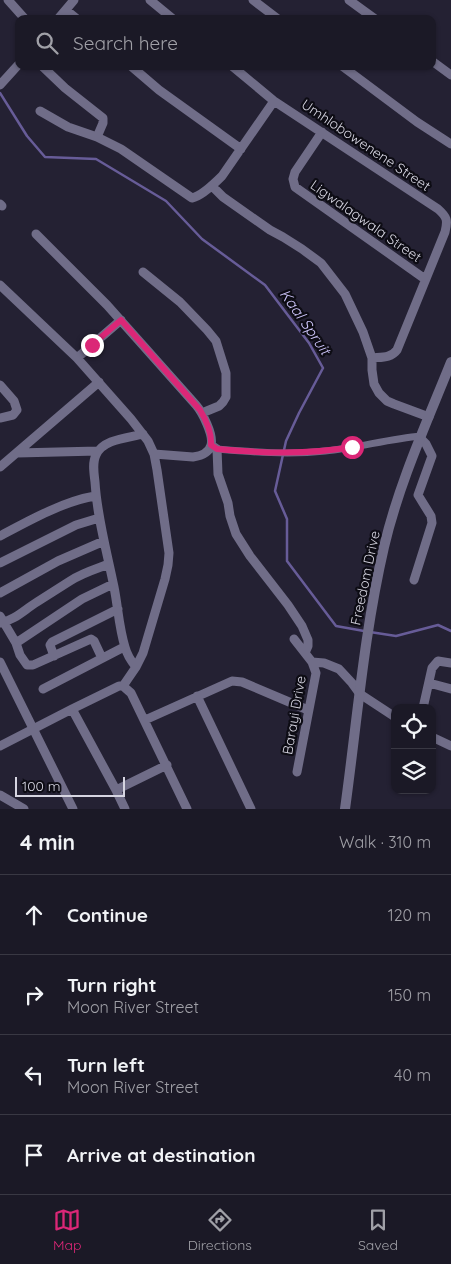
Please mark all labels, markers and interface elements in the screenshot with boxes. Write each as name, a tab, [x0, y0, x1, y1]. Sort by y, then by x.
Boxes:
search box	[15, 15, 436, 70]
icon: search	[33, 29, 61, 57]
text: Search here	[73, 31, 178, 55]
street label: Umhlobowenene Street	[298, 95, 434, 195]
street label: Ligwalagwala Street	[307, 176, 425, 266]
water label: Kaal Spruit	[276, 285, 336, 360]
route end	[81, 334, 104, 357]
route start	[341, 436, 364, 459]
street label: Freedom Drive	[346, 529, 384, 627]
street label: Barayi Drive	[278, 674, 310, 756]
map controls	[391, 704, 436, 794]
button: locate	[391, 704, 436, 749]
button: layers	[391, 749, 436, 794]
scale bar	[15, 774, 125, 797]
text: 100 m	[22, 777, 60, 795]
text: 4 min	[20, 829, 75, 855]
text: Walk · 310 m	[339, 832, 431, 852]
icon: ahead	[20, 901, 48, 929]
text: Continue	[67, 903, 148, 927]
text: 120 m	[388, 905, 431, 925]
text: Turn right	[67, 973, 156, 997]
icon: right	[20, 981, 48, 1009]
text: 150 m	[388, 985, 431, 1005]
text: Moon River Street	[67, 997, 199, 1017]
text: Turn left	[67, 1053, 145, 1077]
icon: left	[20, 1061, 48, 1089]
text: 40 m	[394, 1065, 431, 1085]
text: Moon River Street	[67, 1077, 199, 1097]
icon: arrive	[20, 1141, 48, 1169]
text: Arrive at destination	[67, 1143, 256, 1167]
tab: Map	[53, 1206, 82, 1254]
tab: Directions	[188, 1206, 252, 1254]
tab: Saved	[358, 1206, 398, 1254]

